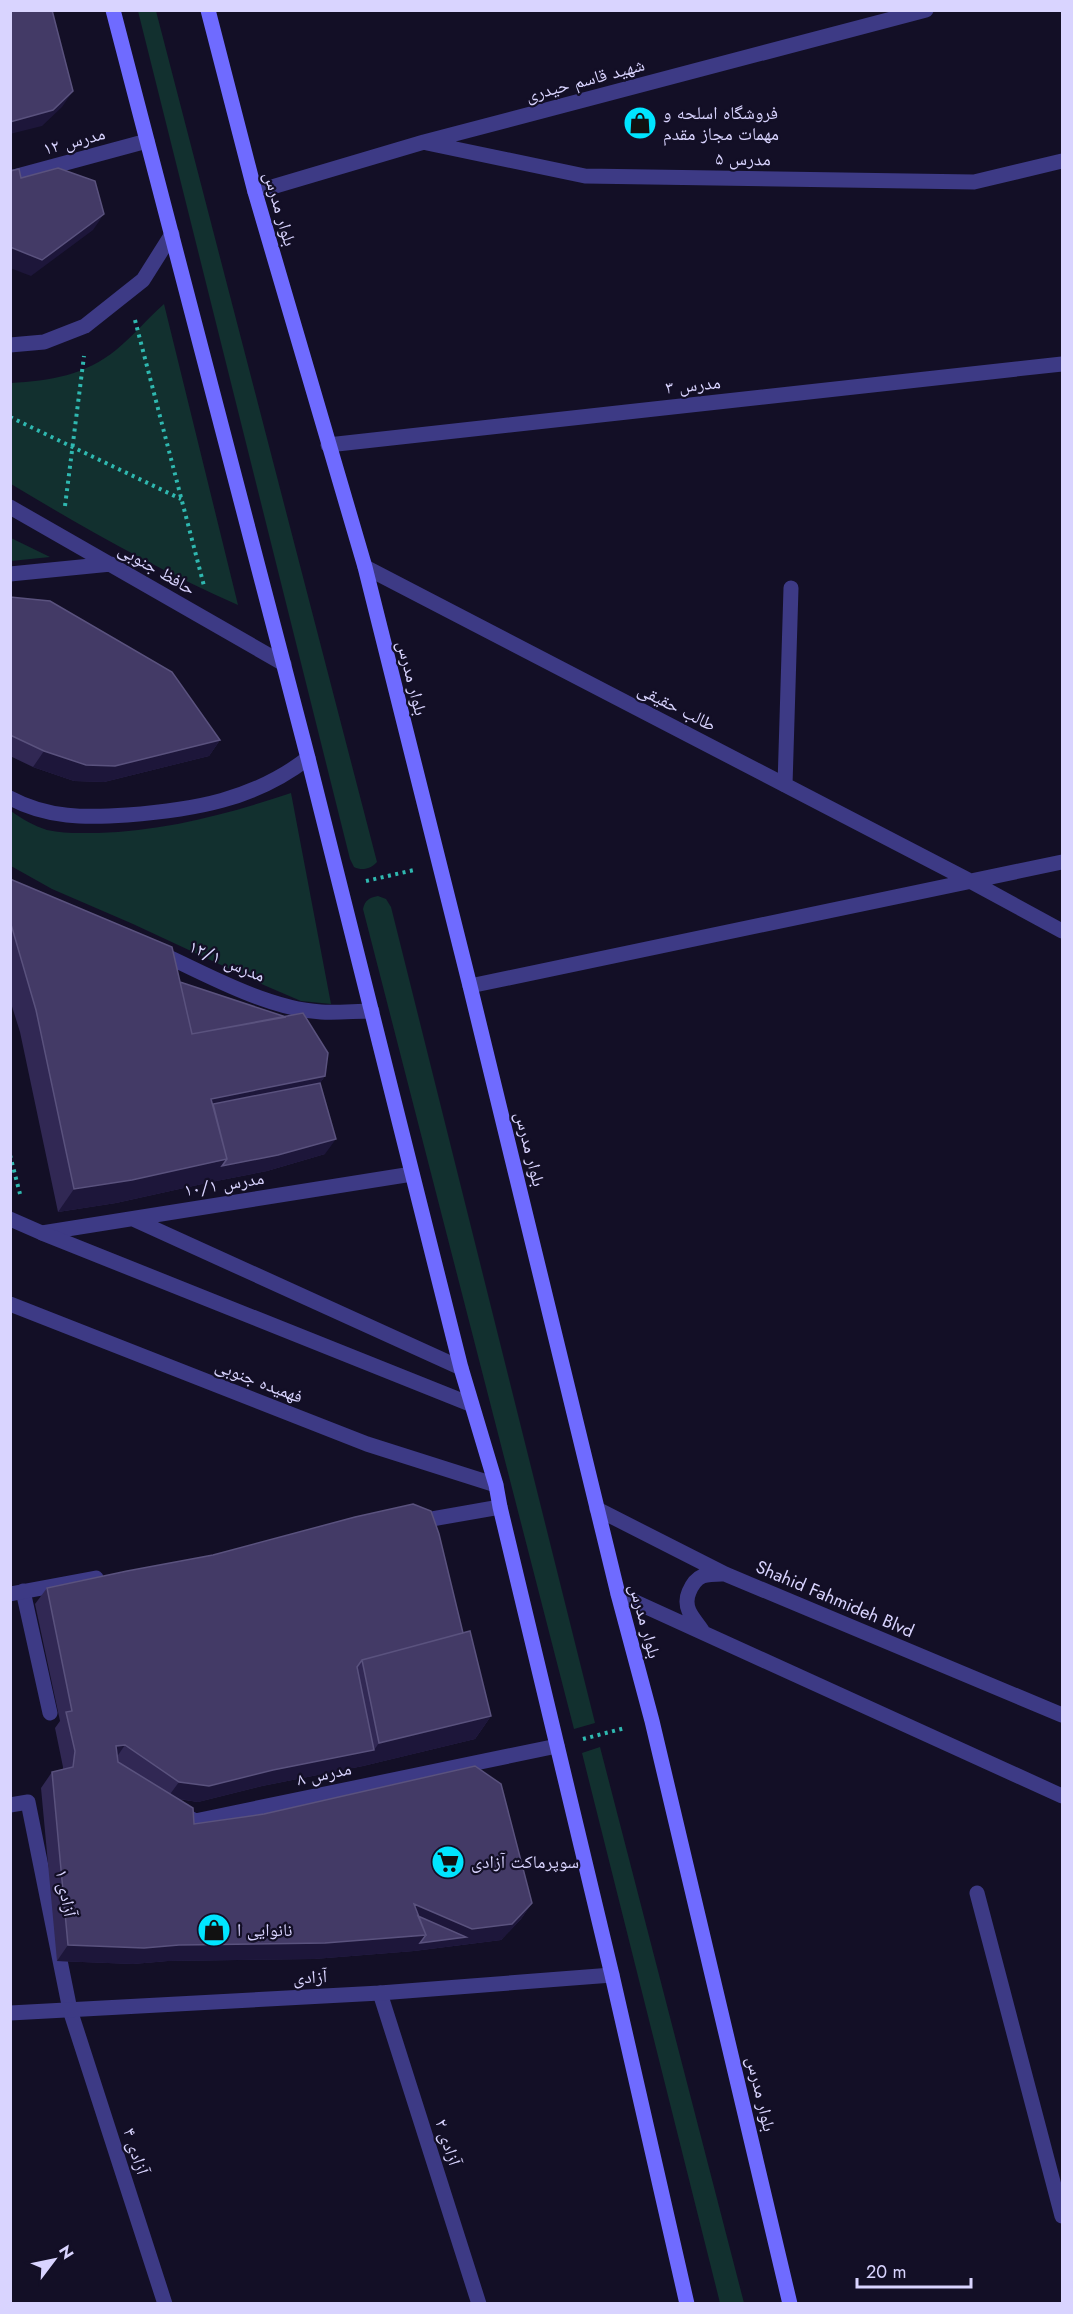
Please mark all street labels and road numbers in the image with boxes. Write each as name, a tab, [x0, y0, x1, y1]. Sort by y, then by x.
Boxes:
street label: شهید قاسم حیدری	[522, 52, 648, 108]
street label: مدرس ۱۲	[40, 120, 108, 162]
street label: مدرس ۵	[715, 146, 771, 172]
street label: بلوار مدرس	[257, 169, 303, 249]
street label: مدرس ۳	[664, 369, 722, 401]
street label: حافظ جنوبی	[114, 536, 200, 602]
street label: بلوار مدرس	[390, 638, 434, 718]
street label: طالب حقیقی	[633, 676, 721, 738]
street label: مدرس ۱۲/۱	[185, 933, 269, 989]
street label: بلوار مدرس	[508, 1109, 552, 1189]
street label: مدرس ۱۰/۱	[182, 1165, 266, 1203]
street label: فهمیده جنوبی	[211, 1352, 307, 1410]
street label: Shahid Fahmideh Blvd	[752, 1554, 918, 1644]
street label: بلوار مدرس	[623, 1581, 667, 1661]
street label: مدرس ۸	[294, 1756, 354, 1792]
street label: آزادی ۱	[49, 1867, 83, 1919]
street label: آزادی	[292, 1963, 328, 1991]
street label: بلوار مدرس	[740, 2054, 782, 2134]
street label: آزادی ۲	[428, 2115, 468, 2169]
street label: آزادی ۴	[116, 2124, 156, 2178]

